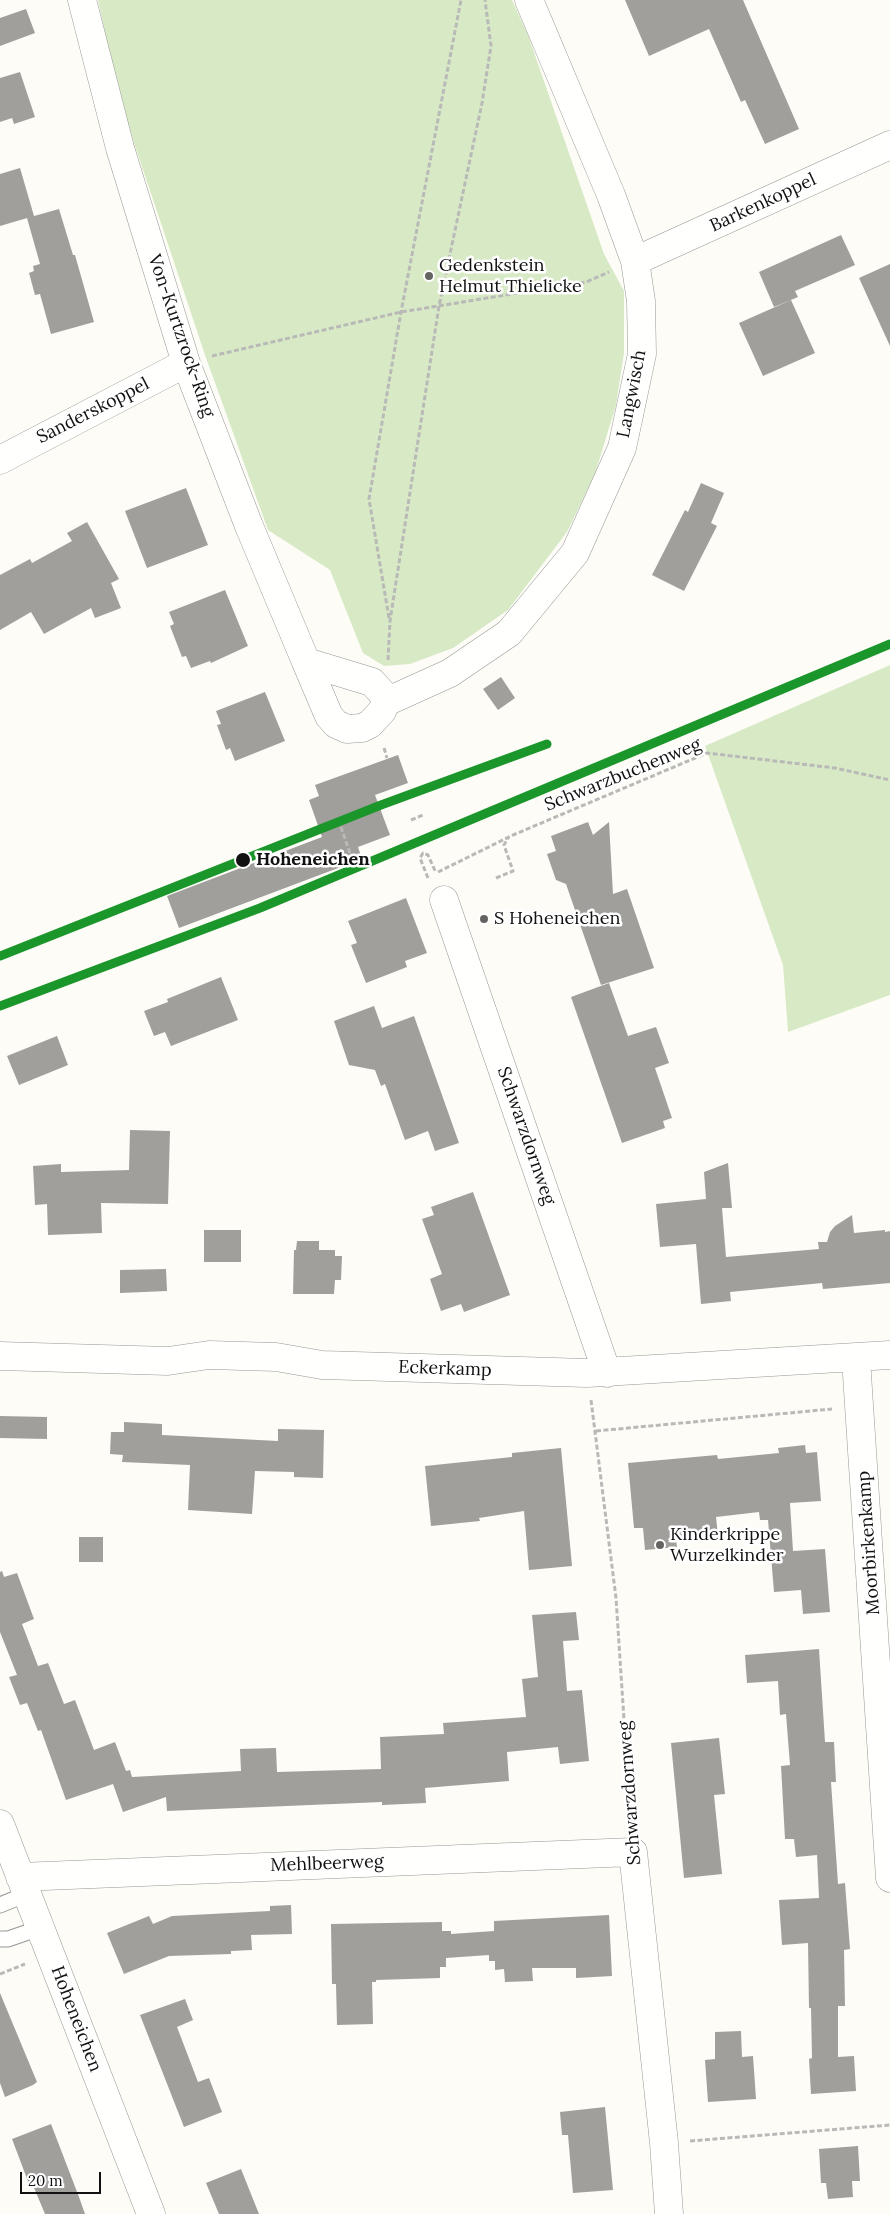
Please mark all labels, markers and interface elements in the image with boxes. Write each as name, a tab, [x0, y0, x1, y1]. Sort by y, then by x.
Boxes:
street label: Barkenkoppel	[706, 169, 820, 237]
street label: Von-Kurtzrock-Ring	[143, 252, 219, 420]
place label: Gedenkstein Helmut Thielicke	[439, 255, 582, 298]
marker: Gedenkstein Helmut Thielicke	[423, 270, 435, 282]
street label: Langwisch	[613, 348, 651, 440]
street label: Sanderskoppel	[33, 373, 153, 449]
street label: Schwarzbuchenweg	[542, 734, 704, 816]
place label: Hoheneichen	[256, 849, 370, 871]
marker: Hoheneichen	[234, 851, 252, 869]
place label: S Hoheneichen	[494, 908, 620, 930]
marker: S Hoheneichen	[478, 913, 490, 925]
street label: Schwarzdornweg	[492, 1064, 560, 1208]
street label: Eckerkamp	[398, 1357, 492, 1381]
street label: Moorbirkenkamp	[853, 1470, 885, 1616]
place label: Kinderkrippe Wurzelkinder	[670, 1524, 784, 1566]
marker: Kinderkrippe Wurzelkinder	[654, 1539, 666, 1551]
street label: Schwarzdornweg	[614, 1720, 646, 1866]
street label: Mehlbeerweg	[270, 1851, 384, 1877]
street label: Hoheneichen	[46, 1963, 106, 2075]
scale bar	[22, 2162, 104, 2194]
text: 20 m	[28, 2171, 63, 2190]

